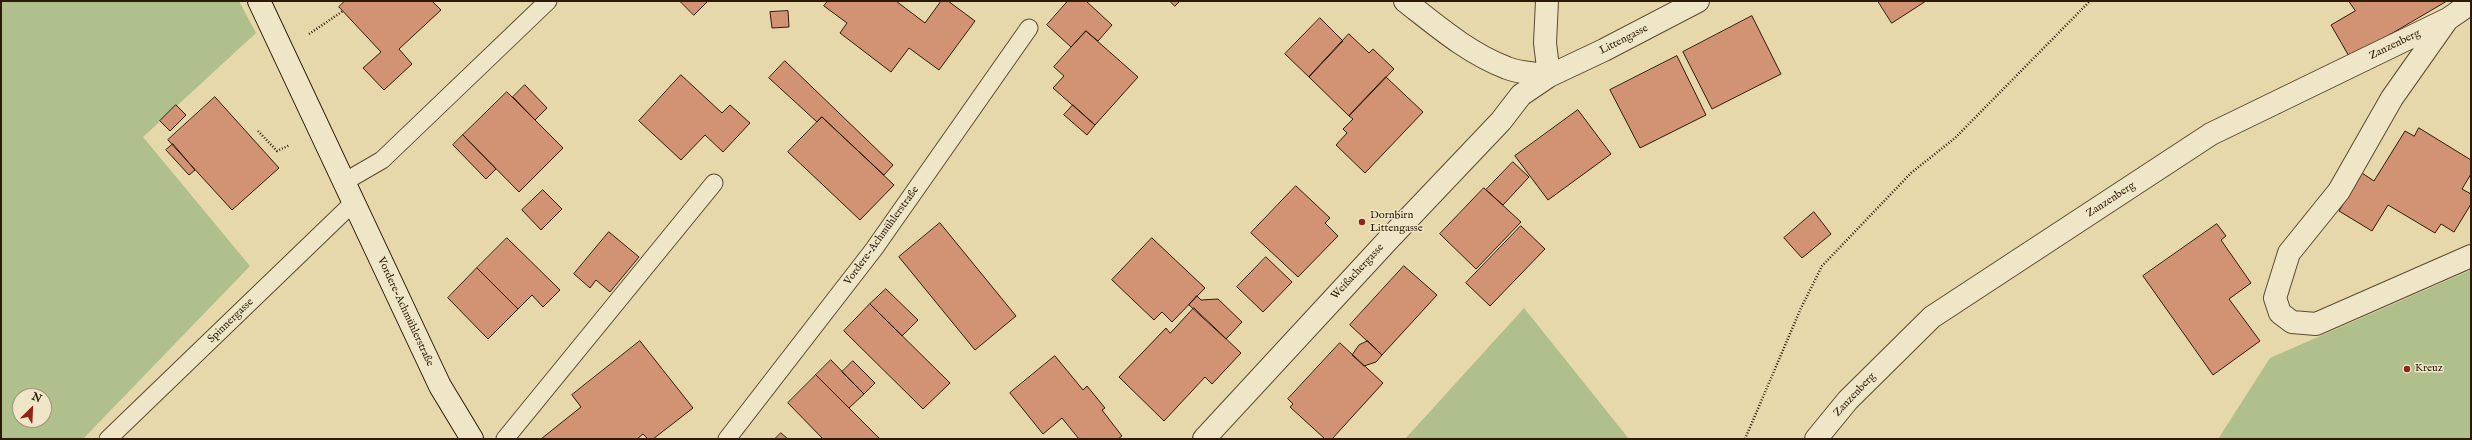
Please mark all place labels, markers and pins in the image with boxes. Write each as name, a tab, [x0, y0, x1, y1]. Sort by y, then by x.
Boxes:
place label: Dornbirn Littengasse	[1370, 209, 1423, 235]
marker: Dornbirn Littengasse	[1357, 217, 1367, 227]
place label: Kreuz	[2415, 362, 2443, 376]
marker: Kreuz	[2402, 364, 2412, 374]

